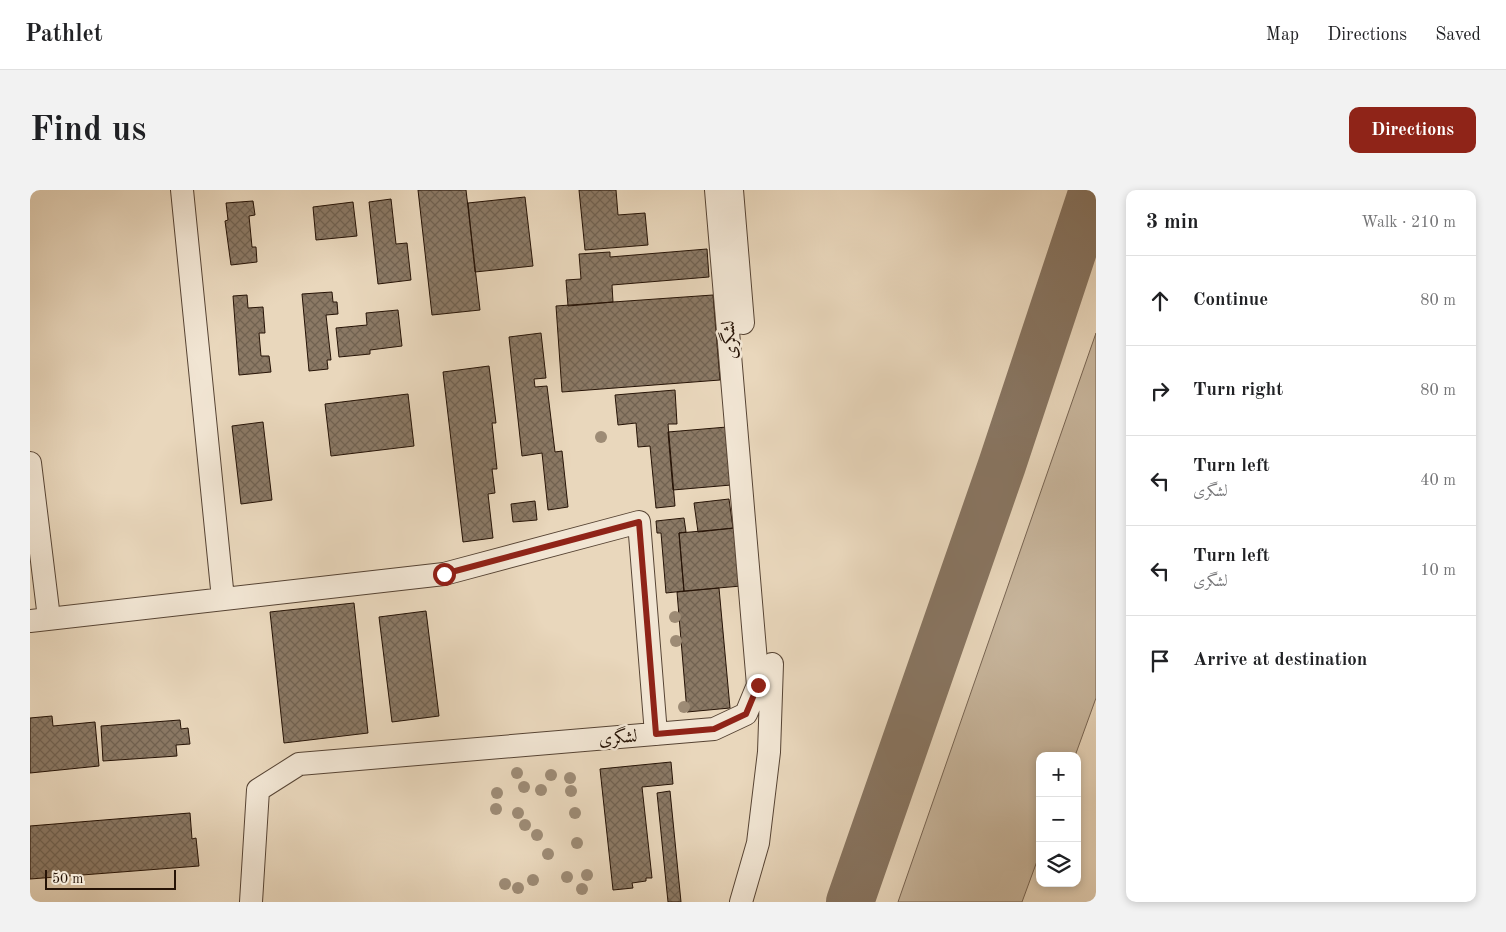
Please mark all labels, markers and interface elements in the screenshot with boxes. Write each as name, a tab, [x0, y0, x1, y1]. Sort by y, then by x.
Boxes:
text: Pathlet	[25, 23, 103, 47]
text: Map	[1266, 26, 1299, 44]
text: Directions	[1327, 26, 1407, 44]
text: Saved	[1435, 26, 1481, 44]
button: Directions	[1349, 107, 1476, 153]
text: Find us	[30, 113, 146, 148]
text: 3 min	[1146, 212, 1199, 233]
text: Walk · 210 m	[1361, 215, 1456, 231]
icon: ahead	[1146, 287, 1174, 315]
text: Continue	[1193, 291, 1268, 310]
text: 80 m	[1420, 293, 1456, 309]
street label: لشگری	[716, 320, 743, 360]
icon: right	[1146, 377, 1174, 405]
text: Turn right	[1193, 381, 1283, 400]
text: 80 m	[1420, 383, 1456, 399]
text: Turn left	[1193, 457, 1270, 476]
icon: left	[1146, 467, 1174, 495]
text: 40 m	[1420, 473, 1456, 489]
text: لشگری	[1193, 484, 1228, 500]
text: Turn left	[1193, 547, 1270, 566]
icon: left	[1146, 557, 1174, 585]
route start	[433, 563, 456, 586]
text: 10 m	[1420, 563, 1456, 579]
text: لشگری	[1193, 574, 1228, 590]
icon: arrive	[1146, 647, 1174, 675]
text: Arrive at destination	[1193, 651, 1367, 670]
route end	[747, 674, 770, 697]
street label: لشگری	[598, 724, 638, 751]
map controls	[1036, 752, 1081, 887]
button: +	[1036, 752, 1081, 797]
button: −	[1036, 797, 1081, 842]
button: layers	[1036, 842, 1081, 887]
scale bar	[45, 867, 176, 890]
text: 50 m	[52, 872, 83, 886]

